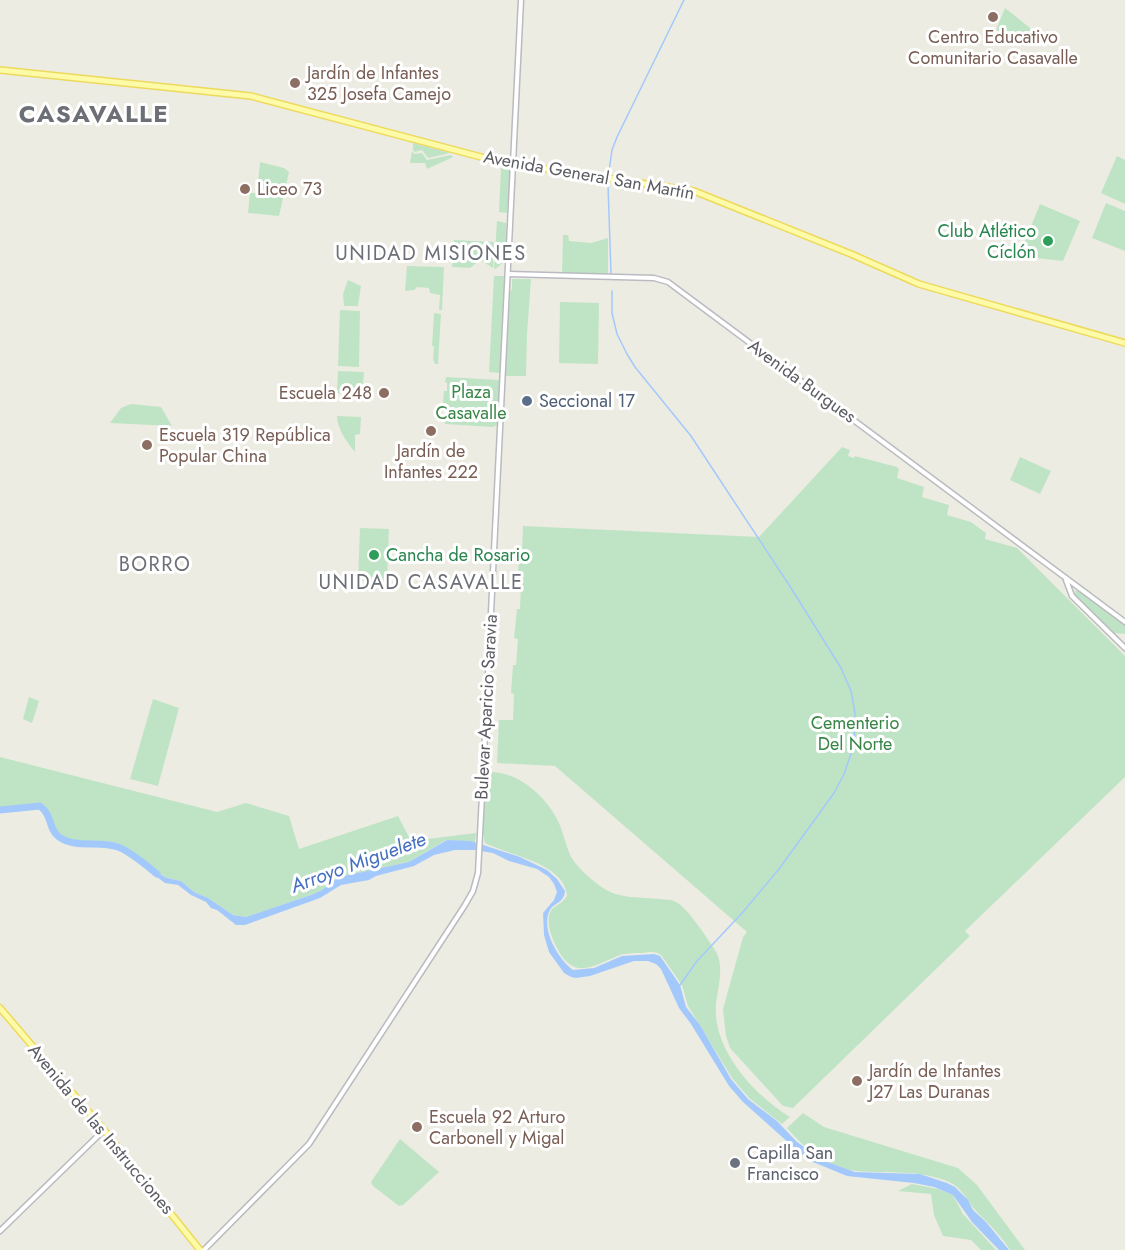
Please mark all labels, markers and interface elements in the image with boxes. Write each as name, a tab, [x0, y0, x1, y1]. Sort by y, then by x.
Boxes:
marker: Centro Educativo Comunitario Casavalle	[986, 10, 1000, 24]
place label: Centro Educativo Comunitario Casavalle	[908, 24, 1078, 71]
place label: Jardín de Infantes 325 Josefa Camejo	[305, 60, 451, 107]
marker: Jardín de Infantes 325 Josefa Camejo	[288, 76, 302, 90]
district label: CASAVALLE	[19, 96, 169, 131]
street label: Avenida General San Martín	[481, 144, 697, 206]
place label: Liceo 73	[257, 176, 322, 202]
marker: Liceo 73	[238, 182, 252, 196]
place label: Club Atlético Cíclón	[937, 218, 1036, 265]
marker: Club Atlético Cíclón	[1041, 234, 1055, 248]
district label: UNIDAD MISIONES	[335, 239, 527, 268]
street label: Avenida Burgues	[743, 333, 861, 429]
park label: Plaza Casavalle	[436, 379, 506, 426]
place label: Escuela 248	[279, 380, 372, 406]
marker: Escuela 248	[377, 386, 391, 400]
place label: Seccional 17	[539, 388, 636, 414]
marker: Seccional 17	[520, 394, 534, 408]
place label: Escuela 319 República Popular China	[159, 422, 331, 469]
marker: Jardín de Infantes 222	[424, 424, 438, 438]
marker: Escuela 319 República Popular China	[140, 438, 154, 452]
place label: Jardín de Infantes 222	[384, 438, 478, 485]
place label: Cancha de Rosario	[386, 542, 530, 568]
marker: Cancha de Rosario	[367, 548, 381, 562]
district label: BORRO	[119, 550, 191, 579]
district label: UNIDAD CASAVALLE	[319, 568, 523, 597]
street label: Bulevar Aparicio Saravia	[468, 614, 504, 800]
park label: Cementerio Del Norte	[811, 710, 899, 757]
water label: Arroyo Miguelete	[286, 825, 430, 901]
street label: Avenida de las Instrucciones	[22, 1038, 180, 1220]
place label: Jardín de Infantes J27 Las Duranas	[867, 1058, 1001, 1105]
marker: Jardín de Infantes J27 Las Duranas	[850, 1074, 864, 1088]
place label: Escuela 92 Arturo Carbonell y Migal	[429, 1104, 565, 1151]
marker: Escuela 92 Arturo Carbonell y Migal	[410, 1120, 424, 1134]
place label: Capilla San Francisco	[747, 1140, 833, 1187]
marker: Capilla San Francisco	[728, 1156, 742, 1170]

